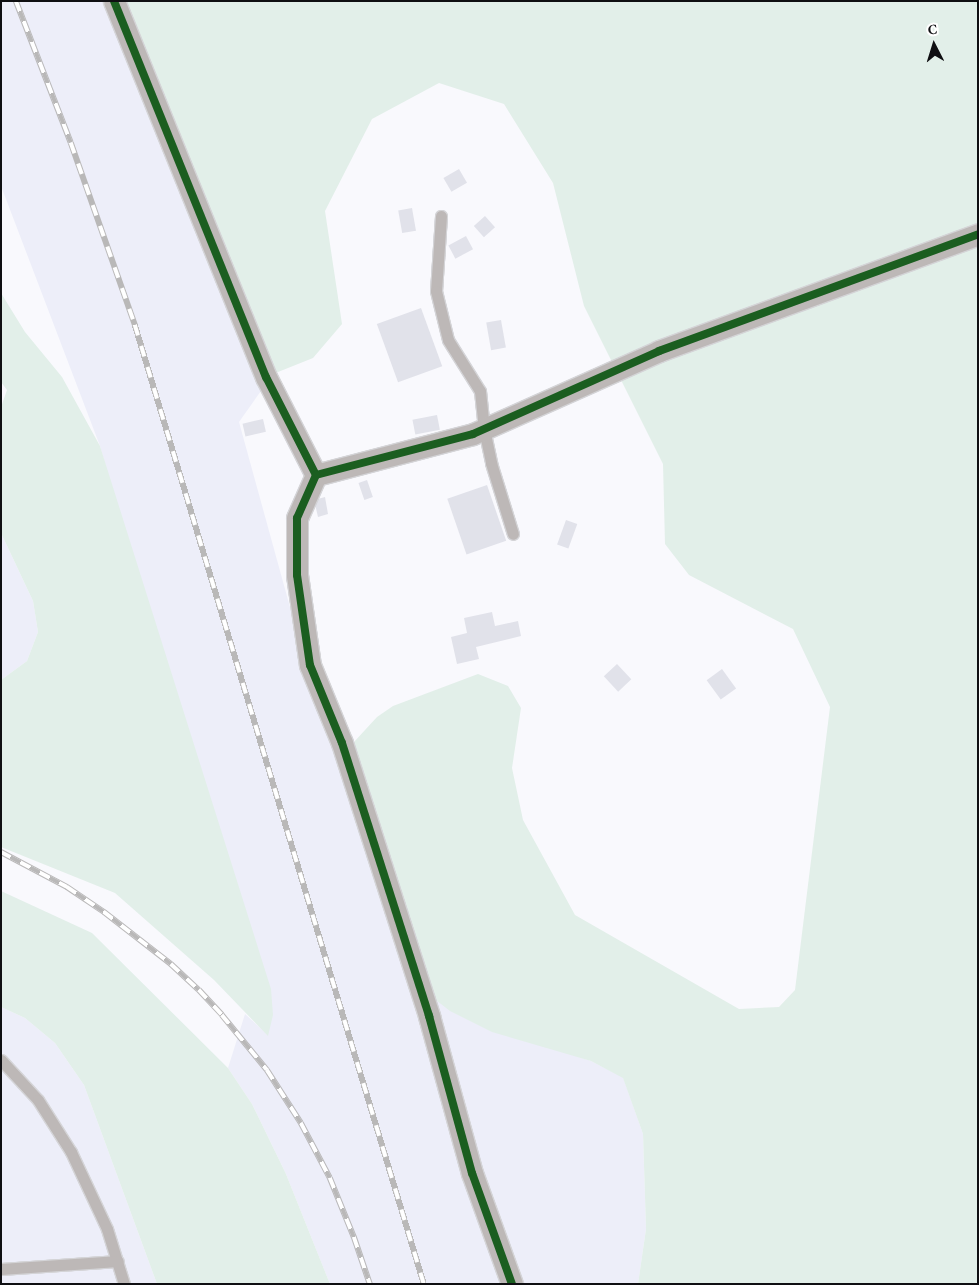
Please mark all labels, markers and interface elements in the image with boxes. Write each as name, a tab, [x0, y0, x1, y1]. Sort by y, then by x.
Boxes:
text: С	[927, 19, 939, 40]
north arrow	[909, 20, 959, 70]

